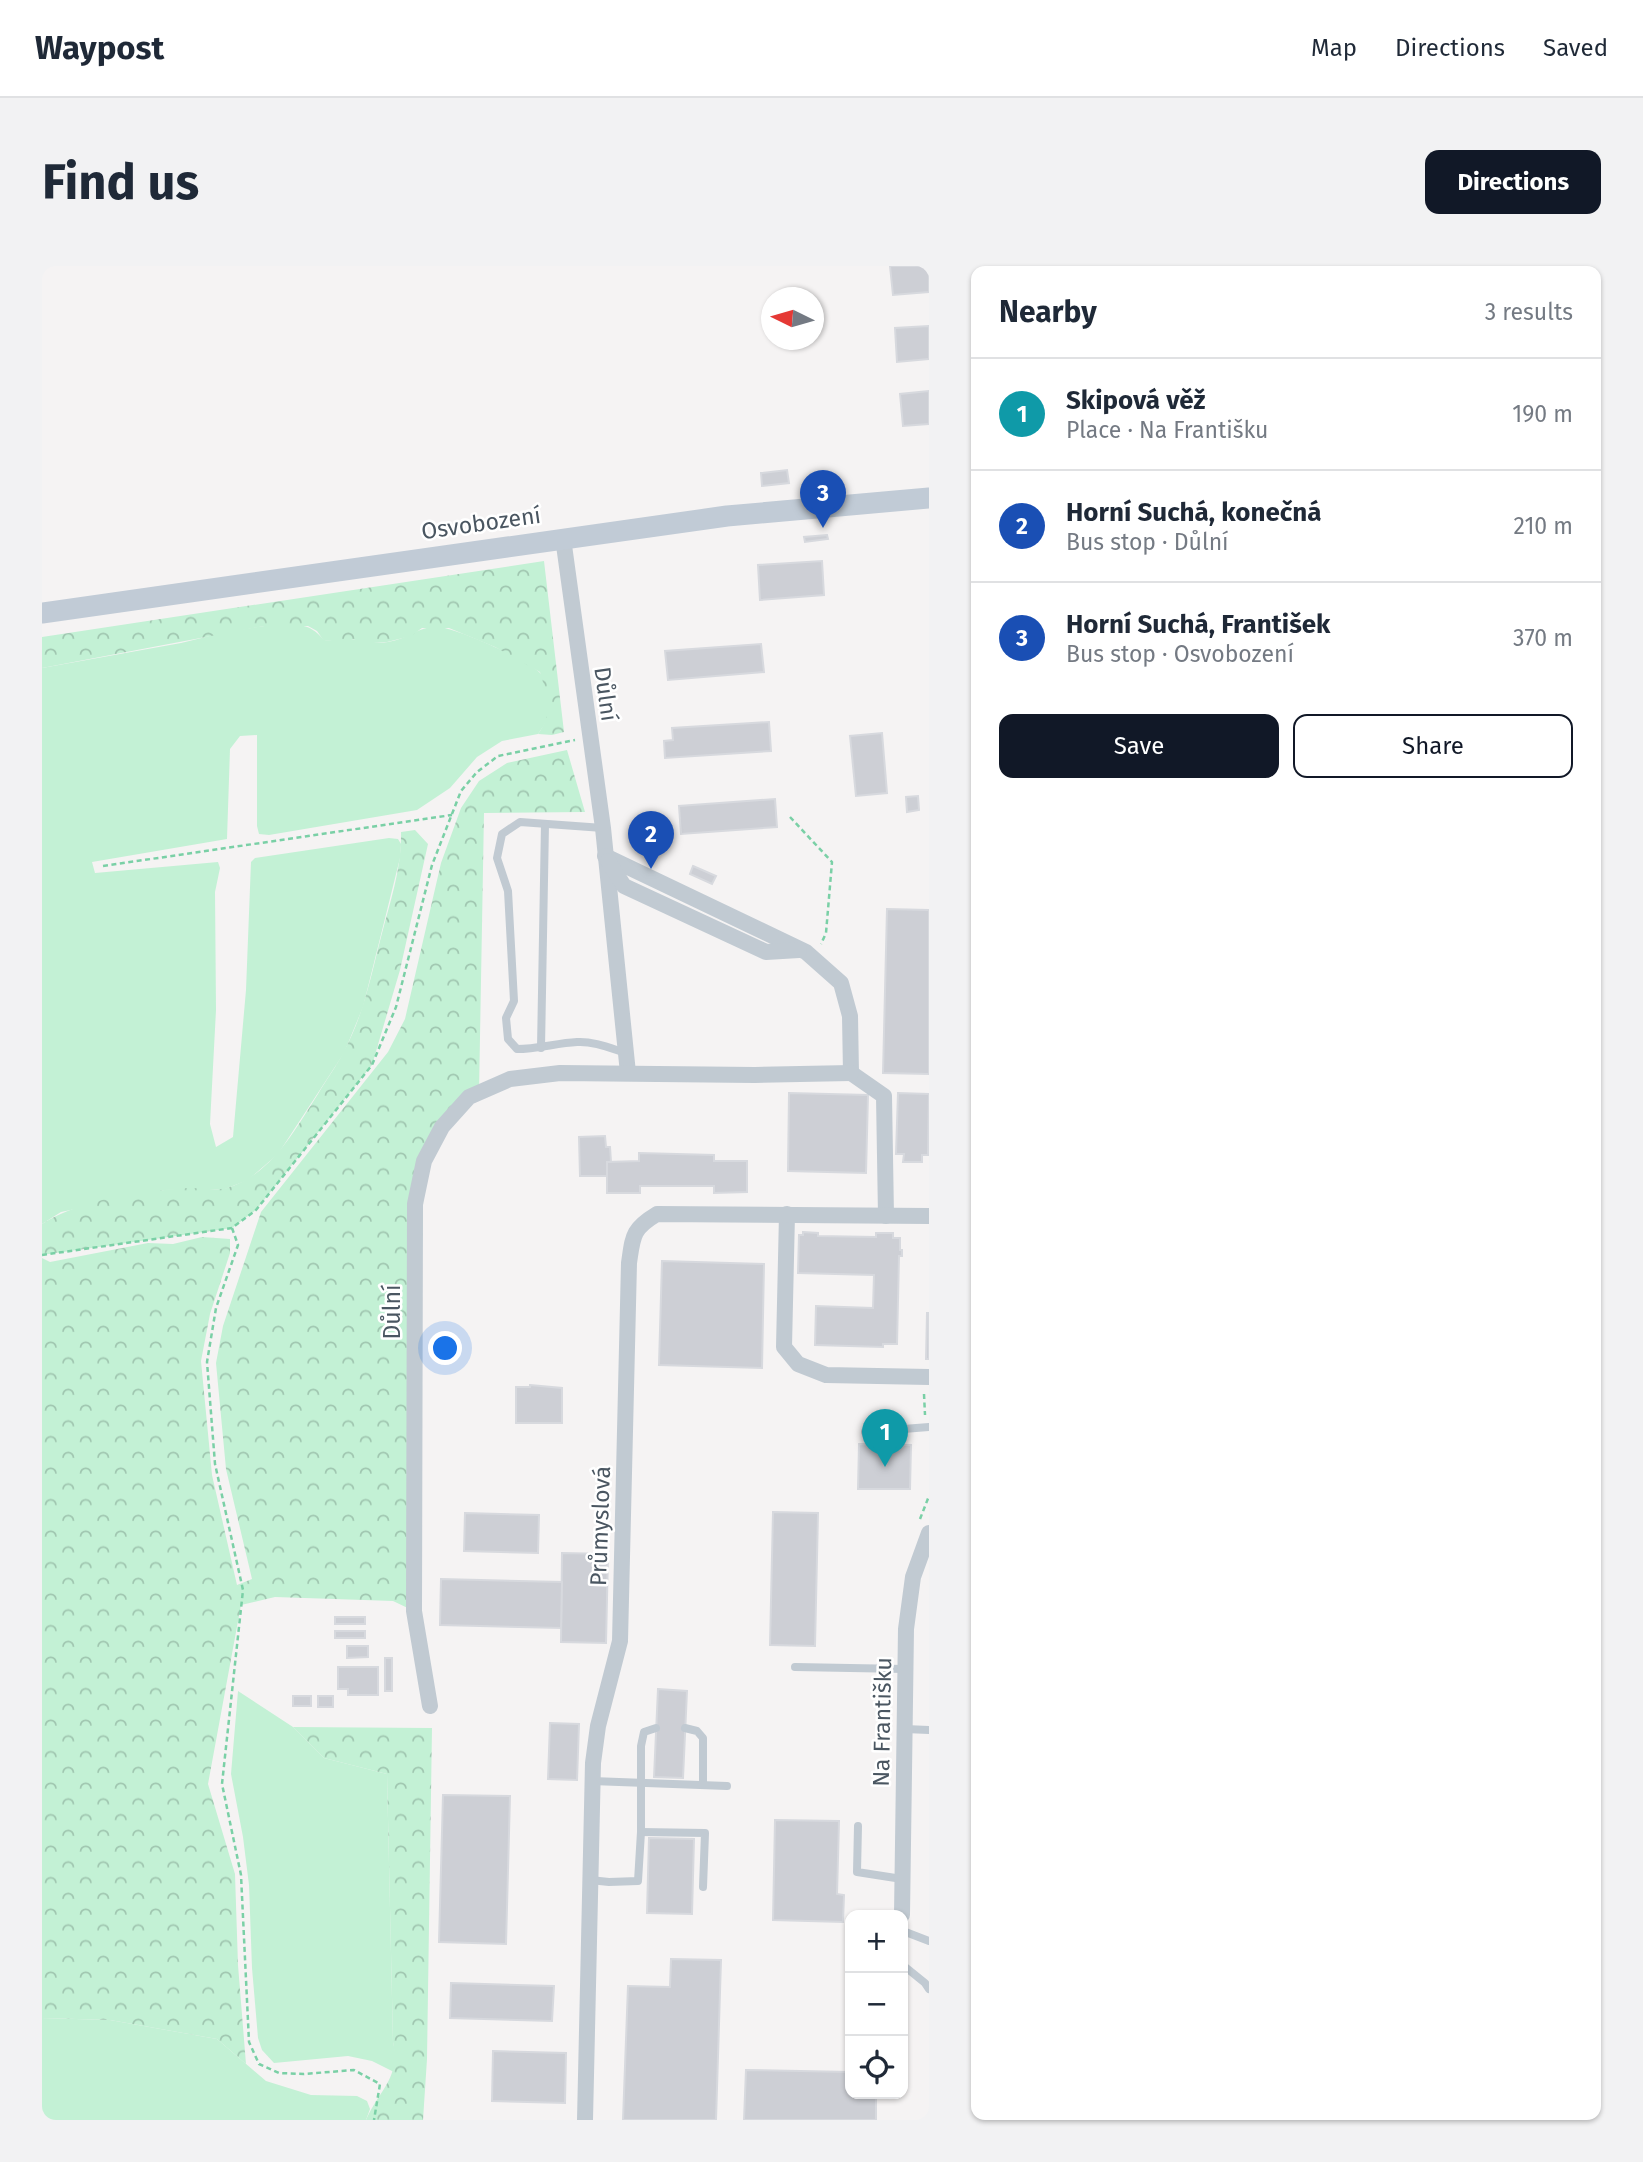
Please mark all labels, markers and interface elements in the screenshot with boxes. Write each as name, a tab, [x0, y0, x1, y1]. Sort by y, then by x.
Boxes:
text: Waypost	[35, 28, 164, 68]
text: Map	[1311, 34, 1357, 62]
text: Directions	[1395, 34, 1505, 62]
text: Saved	[1543, 34, 1608, 62]
button: Directions	[1425, 150, 1601, 214]
text: Find us	[42, 153, 199, 212]
north arrow	[761, 287, 824, 350]
text: Nearby	[999, 294, 1097, 330]
text: 3 results	[1485, 298, 1573, 326]
text: Skipová věž	[1066, 385, 1205, 416]
text: 1	[1017, 400, 1027, 428]
text: 190 m	[1512, 400, 1573, 428]
text: Place · Na Františku	[1066, 416, 1268, 444]
pin: 3	[800, 470, 846, 528]
text: Horní Suchá, konečná	[1066, 497, 1322, 528]
street label: Osvobození	[420, 501, 542, 545]
text: 2	[1016, 512, 1028, 540]
text: 210 m	[1514, 512, 1573, 540]
text: Bus stop · Důlní	[1066, 528, 1229, 556]
text: Horní Suchá, František	[1066, 609, 1330, 640]
text: 3	[1016, 624, 1028, 652]
text: 370 m	[1513, 624, 1573, 652]
text: Bus stop · Osvobození	[1066, 640, 1294, 668]
street label: Důlní	[588, 665, 624, 723]
button: Save	[999, 714, 1279, 778]
button: Share	[1293, 714, 1573, 778]
pin: 2	[628, 811, 674, 869]
street label: Důlní	[378, 1285, 406, 1339]
your location	[428, 1331, 462, 1365]
pin: 1	[862, 1409, 908, 1467]
street label: Průmyslová	[584, 1466, 616, 1586]
street label: Na Františku	[867, 1657, 897, 1787]
map controls	[845, 1910, 908, 2099]
button: +	[845, 1910, 908, 1973]
button: −	[845, 1973, 908, 2036]
button: locate	[845, 2036, 908, 2099]

